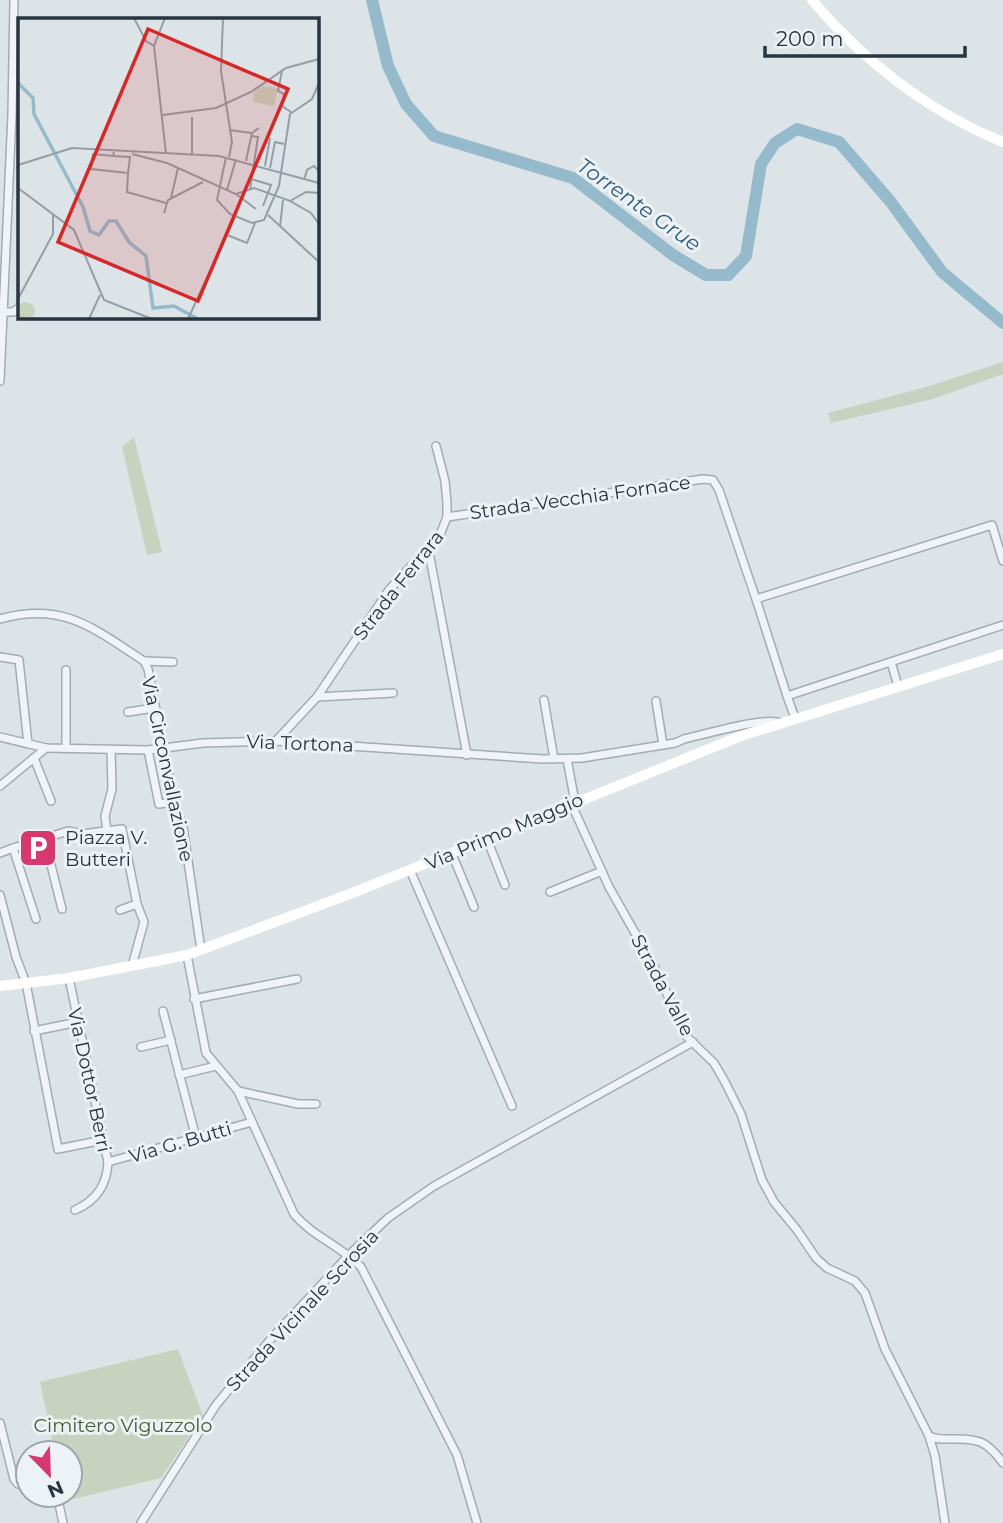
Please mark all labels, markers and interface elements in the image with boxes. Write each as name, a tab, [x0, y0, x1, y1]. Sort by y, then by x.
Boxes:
scale bar	[765, 14, 964, 58]
inset map	[18, 18, 318, 318]
text: 200 m	[776, 26, 843, 51]
water label: Torrente Grue	[573, 153, 706, 256]
street label: Strada Vecchia Fornace	[468, 471, 692, 524]
street label: Strada Ferrara	[348, 526, 448, 645]
street label: Via Circonvallazione	[137, 674, 198, 864]
street label: Via Tortona	[246, 730, 354, 757]
street label: Via Primo Maggio	[422, 788, 587, 875]
place label: Piazza V. Butteri	[65, 826, 147, 871]
parking icon: Piazza V. Butteri	[17, 827, 59, 869]
street label: Strada Valle	[626, 931, 699, 1040]
street label: Via Dottor Berri	[63, 1006, 116, 1154]
street label: Via G. Butti	[126, 1117, 234, 1168]
street label: Strada Vicinale Scrosia	[221, 1225, 383, 1396]
park label: Cimitero Viguzzolo	[34, 1414, 212, 1437]
north arrow	[14, 1439, 84, 1509]
text: N	[44, 1476, 67, 1503]

